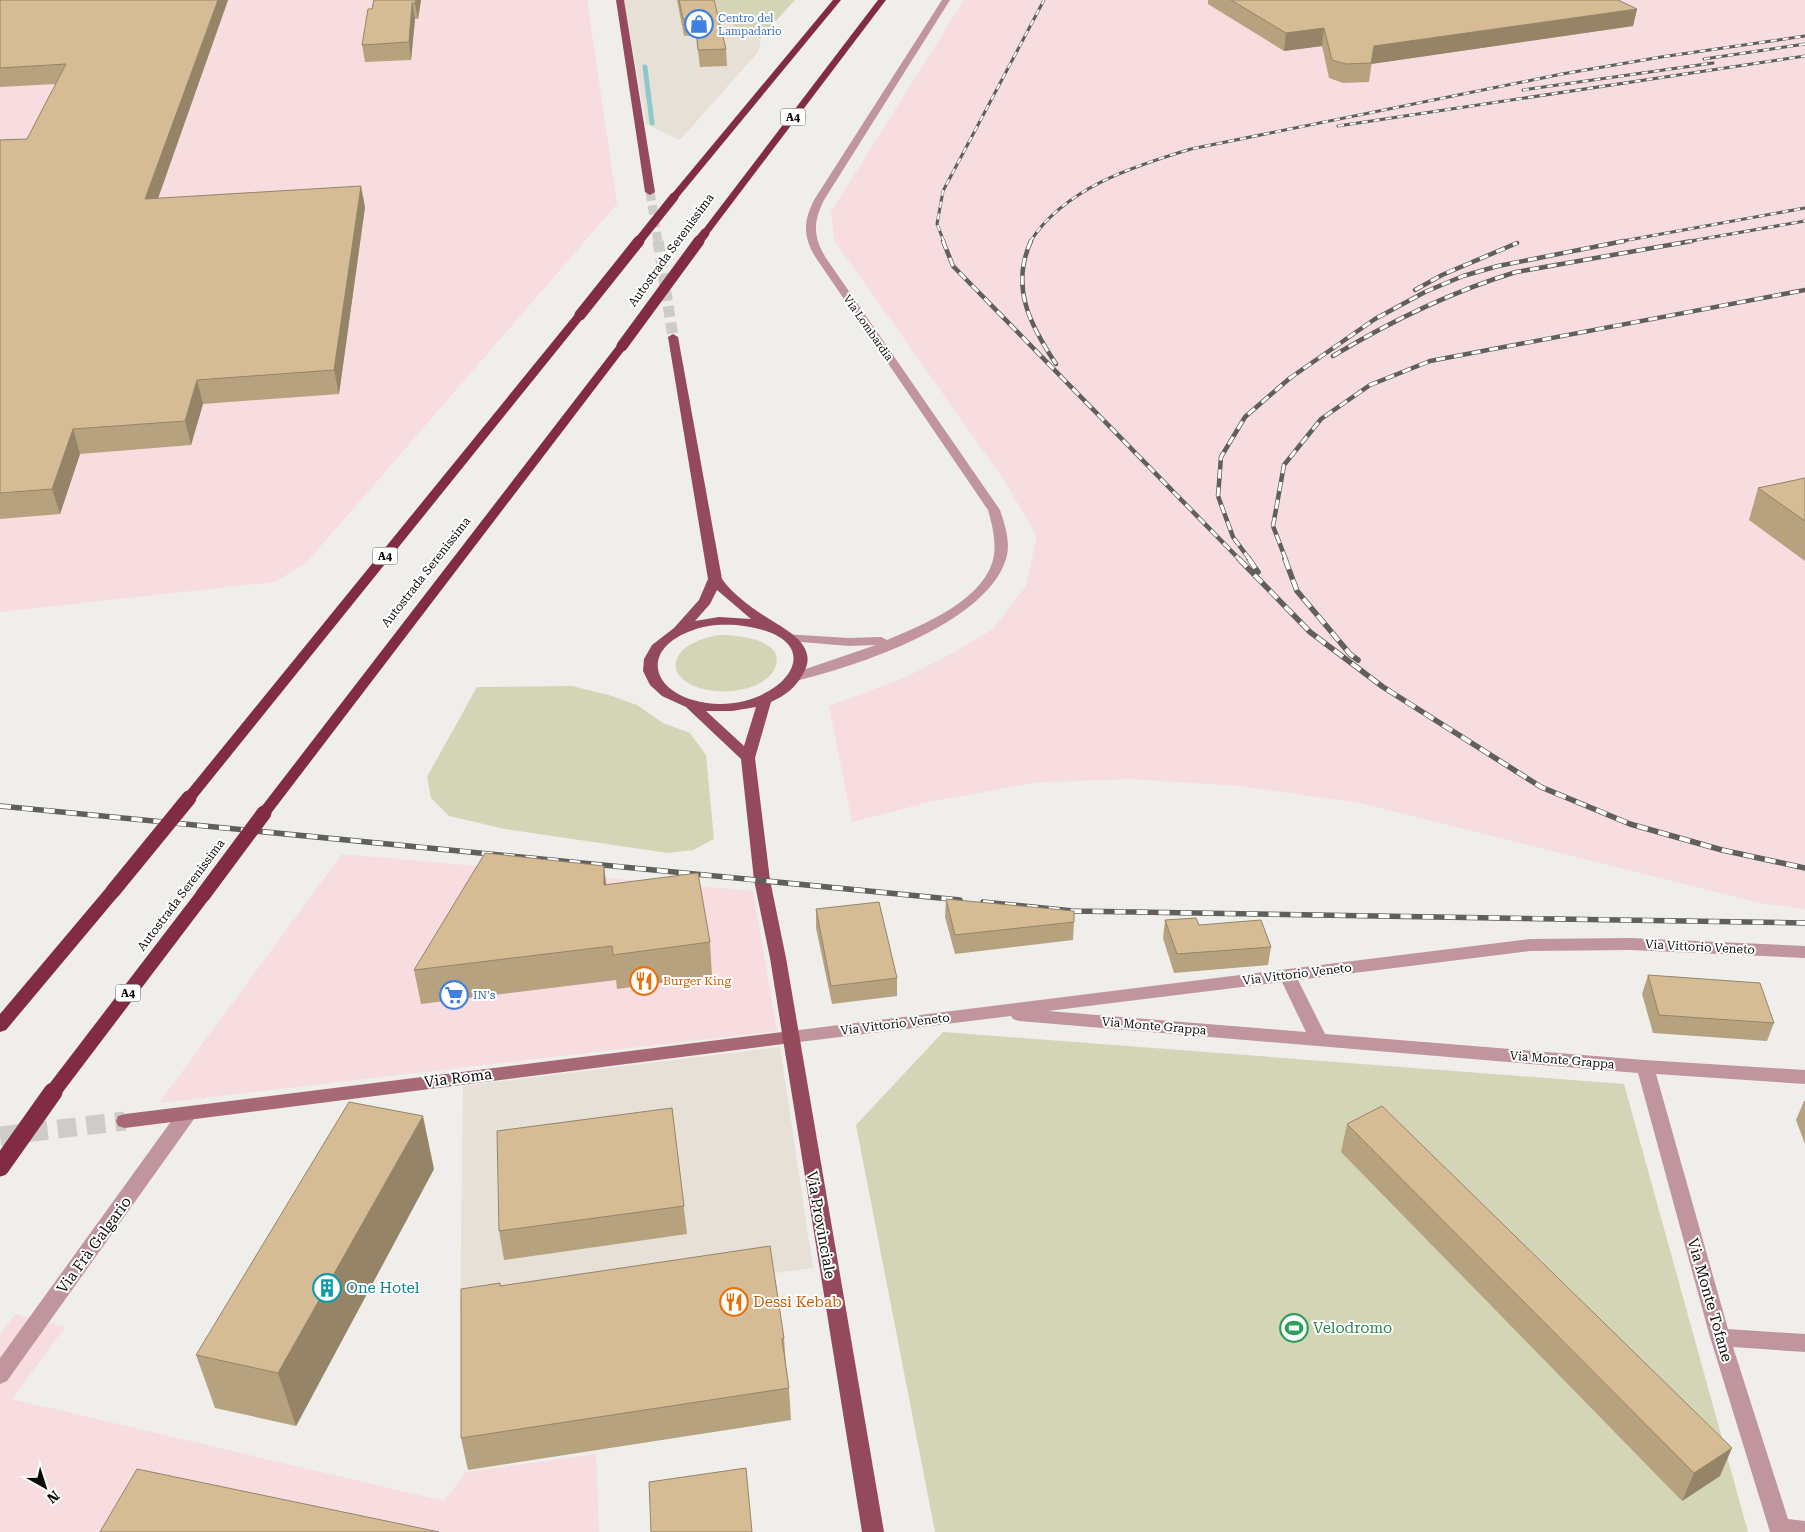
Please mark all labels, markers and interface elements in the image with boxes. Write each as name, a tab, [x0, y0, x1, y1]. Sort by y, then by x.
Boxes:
shop icon: Centro del Lampadario	[684, 9, 714, 39]
place label: Centro del Lampadario	[718, 12, 782, 38]
road number: A4	[780, 108, 806, 125]
street label: Autostrada Serenissima	[625, 190, 717, 309]
street label: Via Lombardia	[841, 293, 896, 363]
street label: Autostrada Serenissima	[379, 514, 474, 630]
road number: A4	[372, 548, 398, 564]
street label: Autostrada Serenissima	[134, 836, 228, 954]
street label: Via Vittorio Veneto	[1645, 937, 1755, 957]
street label: Via Vittorio Veneto	[1242, 960, 1352, 988]
restaurant icon: Burger King	[629, 966, 659, 996]
place label: Burger King	[663, 974, 732, 988]
supermarket icon: IN's	[439, 980, 469, 1010]
road number: A4	[116, 984, 140, 1001]
place label: IN's	[473, 988, 496, 1002]
street label: Via Vittorio Veneto	[840, 1010, 950, 1038]
street label: Via Monte Grappa	[1101, 1014, 1207, 1038]
street label: Via Monte Grappa	[1509, 1048, 1615, 1072]
street label: Via Roma	[423, 1065, 493, 1091]
street label: Via Provinciale	[803, 1170, 839, 1280]
street label: Via Frà Galgario	[53, 1193, 135, 1297]
street label: Via Monte Tofane	[1684, 1236, 1736, 1364]
building icon: One Hotel	[312, 1273, 342, 1303]
place label: One Hotel	[346, 1279, 420, 1297]
restaurant icon: Dessi Kebab	[719, 1287, 749, 1317]
place label: Dessi Kebab	[753, 1293, 842, 1311]
sports icon: Velodromo	[1279, 1313, 1309, 1343]
place label: Velodromo	[1313, 1319, 1392, 1337]
north arrow	[20, 1462, 70, 1512]
text: N	[44, 1487, 62, 1507]

